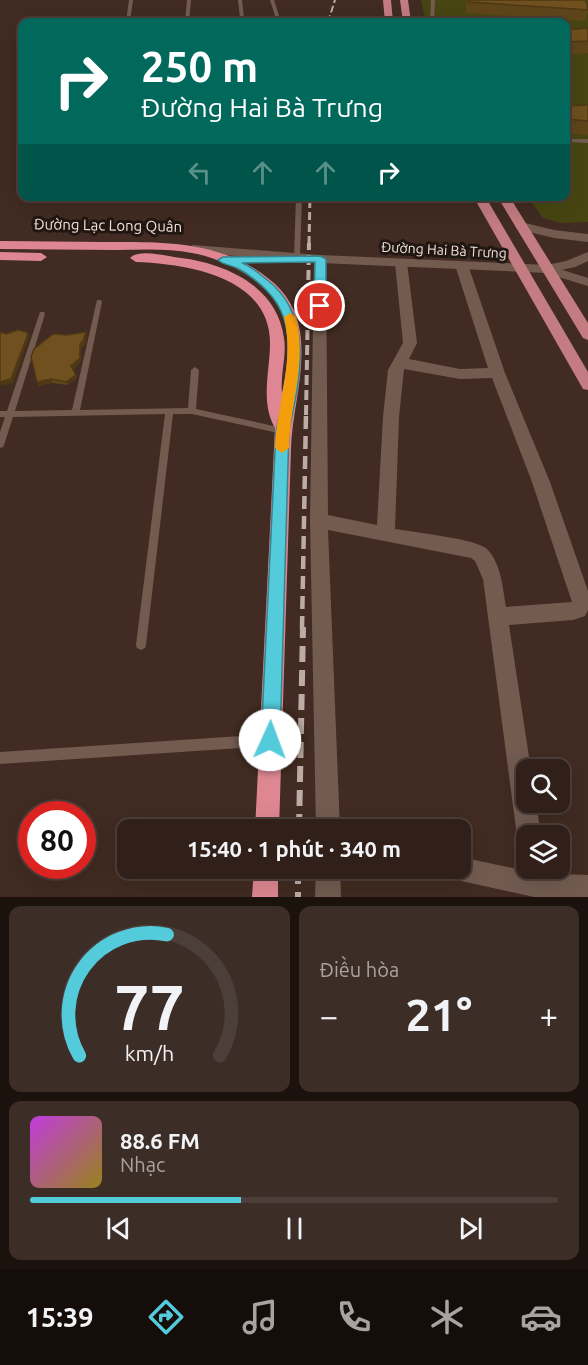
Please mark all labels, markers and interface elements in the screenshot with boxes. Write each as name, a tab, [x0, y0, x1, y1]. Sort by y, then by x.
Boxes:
icon: right	[42, 42, 120, 120]
text: 250 m	[141, 43, 258, 90]
text: Đường Hai Bà Trưng	[141, 92, 383, 122]
icon: left	[183, 156, 216, 189]
icon: ahead	[246, 156, 279, 189]
icon: ahead	[309, 156, 342, 189]
icon: right	[372, 156, 405, 189]
street label: Đường Lạc Long Quân	[34, 215, 182, 235]
street label: Đường Hai Bà Trưng	[381, 239, 507, 261]
pin	[294, 280, 345, 331]
icon: arrive	[303, 289, 336, 322]
position arrow	[238, 708, 302, 772]
map controls	[516, 759, 570, 879]
button: search	[516, 759, 570, 813]
speed limit sign: 80	[18, 801, 96, 879]
button: layers	[516, 825, 570, 879]
text: 15:40 · 1 phút · 340 m	[187, 836, 401, 861]
text: Điều hòa	[320, 958, 399, 981]
text: 77	[114, 972, 184, 1042]
text: 21°	[405, 989, 472, 1040]
text: −	[320, 997, 338, 1034]
text: +	[539, 997, 558, 1034]
text: km/h	[124, 1041, 174, 1065]
text: 88.6 FM	[120, 1128, 200, 1153]
text: Nhạc	[120, 1153, 165, 1176]
icon: previous	[102, 1212, 135, 1245]
icon: pause	[278, 1212, 311, 1245]
icon: next	[454, 1212, 487, 1245]
icon: directions	[145, 1296, 187, 1338]
icon: music	[239, 1296, 281, 1338]
icon: phone	[333, 1296, 375, 1338]
icon: climate	[426, 1296, 468, 1338]
icon: car	[520, 1296, 562, 1338]
text: 15:39	[26, 1302, 93, 1332]

